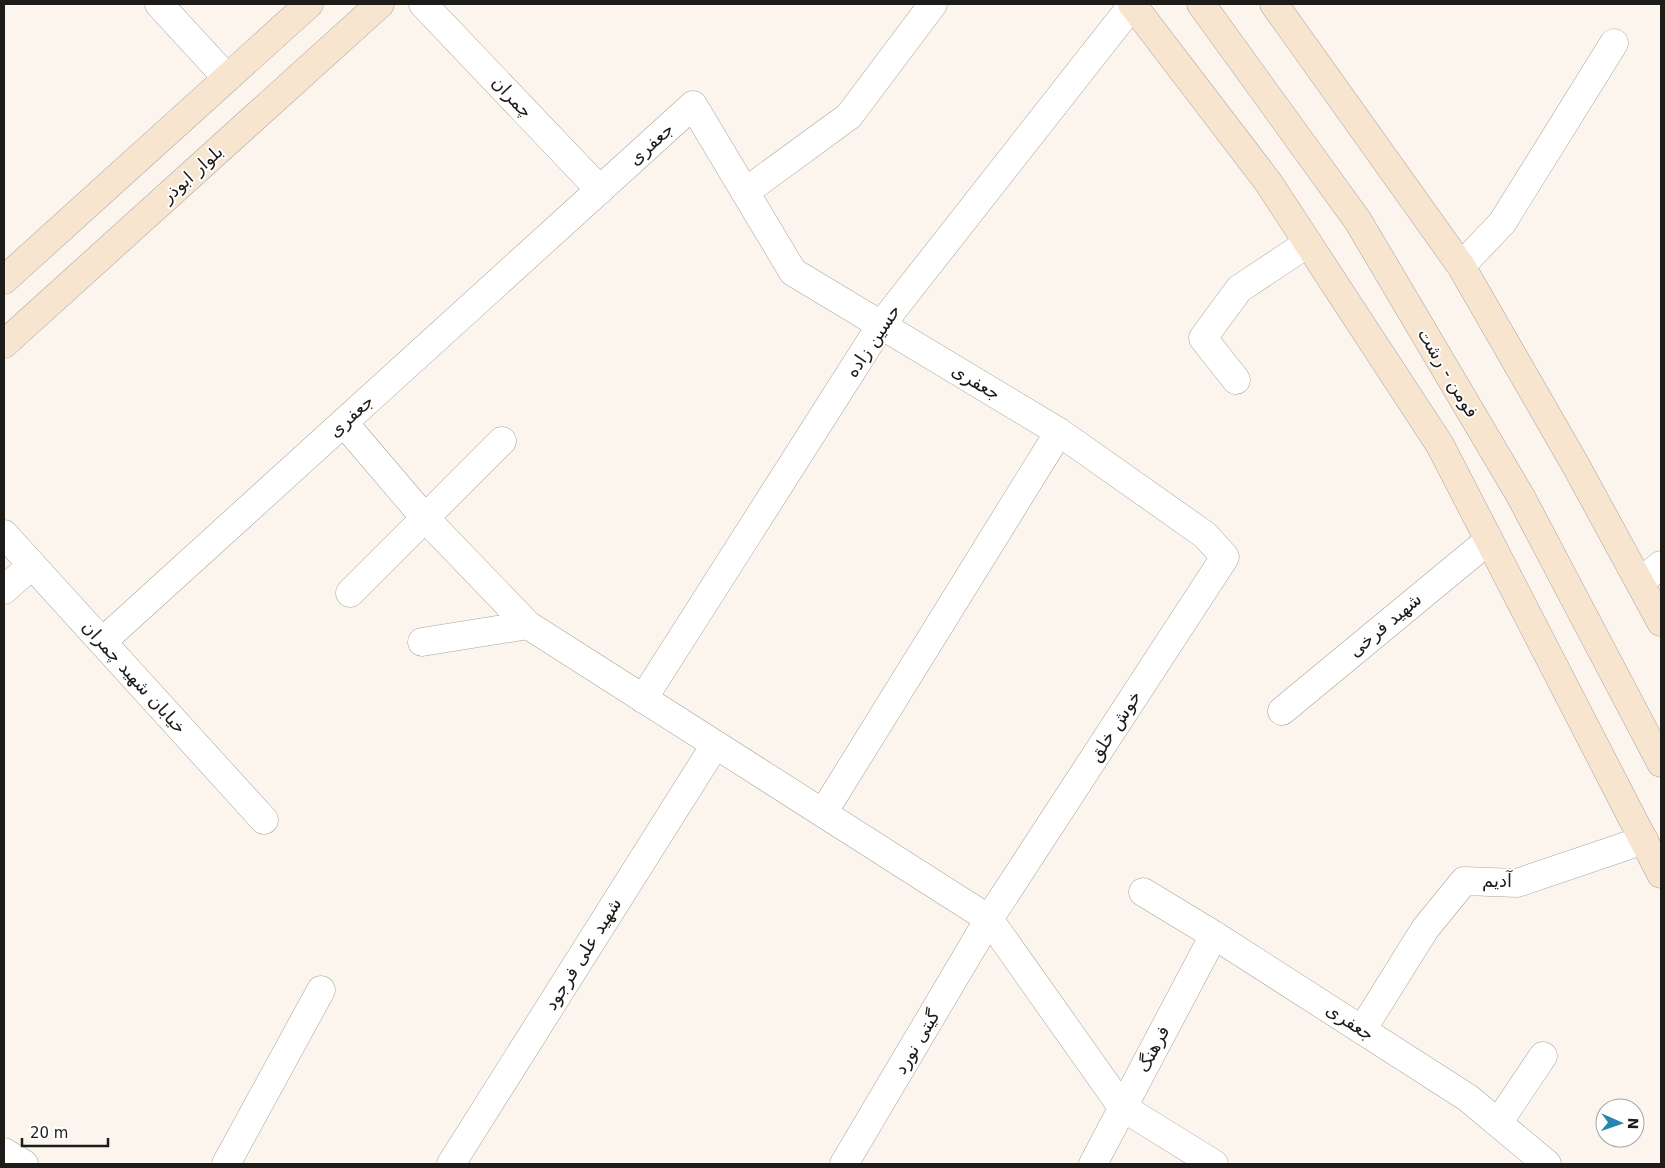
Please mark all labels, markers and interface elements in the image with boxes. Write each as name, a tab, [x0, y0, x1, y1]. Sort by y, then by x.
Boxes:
street label: چمران	[487, 71, 537, 123]
street label: جعفری	[624, 118, 678, 170]
street label: بلوار ابوذر	[156, 140, 227, 208]
street label: حسین زاده	[841, 300, 905, 382]
street label: فومن - رشت	[1413, 324, 1483, 422]
street label: جعفری	[948, 359, 1004, 405]
street label: جعفری	[324, 390, 378, 442]
street label: شهید فرخی	[1344, 588, 1426, 662]
street label: خیابان شهید چمران	[77, 616, 191, 738]
street label: خوش خلق	[1084, 686, 1146, 766]
street label: آدیم	[1482, 869, 1513, 892]
street label: شهید علی فرجود	[540, 894, 626, 1014]
street label: جعفری	[1322, 998, 1378, 1046]
street label: گیتی نورد	[889, 1005, 945, 1078]
street label: فرهنگ	[1132, 1022, 1174, 1076]
north arrow	[1595, 1098, 1645, 1148]
scale bar	[22, 1116, 109, 1148]
text: N	[1625, 1117, 1641, 1130]
text: 20 m	[30, 1124, 68, 1142]

